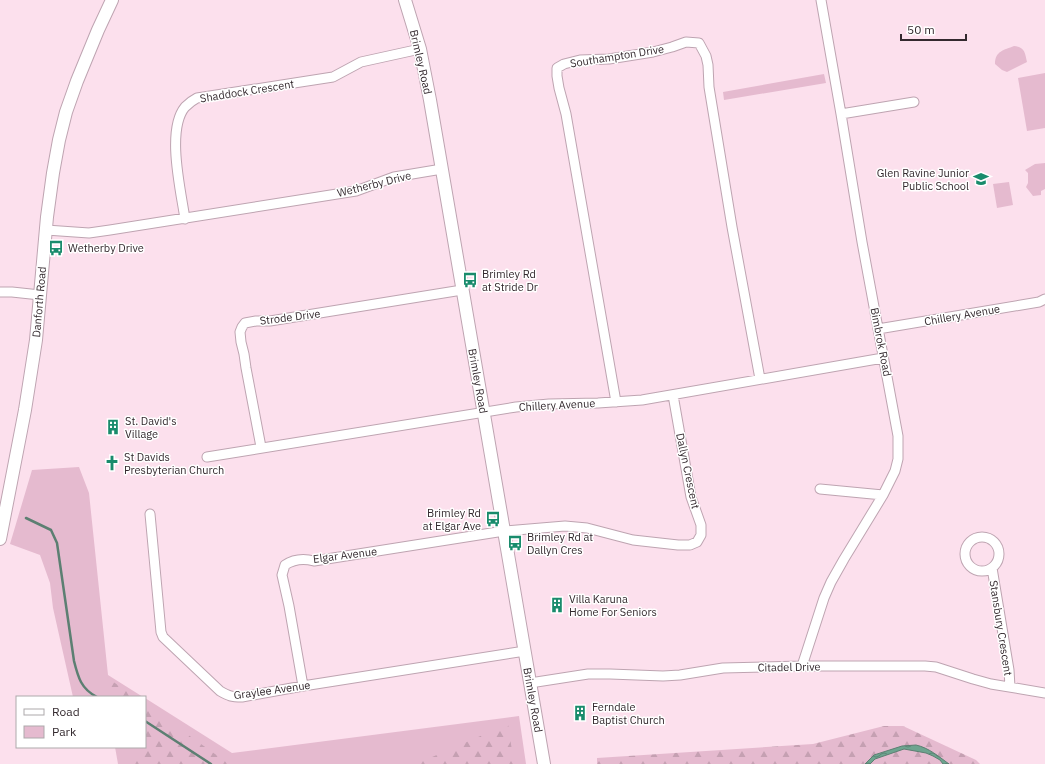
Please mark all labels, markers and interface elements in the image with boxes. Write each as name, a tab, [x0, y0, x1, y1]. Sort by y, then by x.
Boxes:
scale bar	[901, 16, 966, 42]
text: 50 m	[907, 22, 935, 37]
street label: Brimley Road	[407, 28, 435, 96]
street label: Southampton Drive	[569, 42, 665, 70]
street label: Shaddock Crescent	[199, 77, 295, 105]
place label: Glen Ravine Junior Public School	[877, 166, 969, 193]
street label: Wetherby Drive	[336, 168, 412, 200]
school or university icon: Glen Ravine Junior Public School	[972, 170, 990, 188]
bus stop icon: Wetherby Drive	[47, 239, 65, 257]
place label: Wetherby Drive	[68, 241, 144, 255]
street label: Danforth Road	[29, 266, 49, 338]
place label: Brimley Rd at Stride Dr	[482, 267, 538, 294]
bus stop icon: Brimley Rd at Stride Dr	[461, 271, 479, 289]
street label: Chillery Avenue	[923, 301, 1001, 329]
street label: Strode Drive	[259, 306, 321, 328]
street label: Bimbrok Road	[867, 306, 895, 378]
street label: Brimley Road	[465, 347, 491, 415]
street label: Chillery Avenue	[518, 396, 596, 414]
place label: St. David's Village	[125, 414, 177, 441]
building icon: St. David's Village	[104, 418, 122, 436]
street label: Dallyn Crescent	[673, 432, 703, 510]
place label: St Davids Presbyterian Church	[124, 450, 224, 477]
church icon: St Davids Presbyterian Church	[103, 454, 121, 472]
place label: Brimley Rd at Elgar Ave	[423, 506, 481, 533]
bus stop icon: Brimley Rd at Elgar Ave	[484, 510, 502, 528]
place label: Brimley Rd at Dallyn Cres	[527, 530, 593, 557]
bus stop icon: Brimley Rd at Dallyn Cres	[506, 534, 524, 552]
street label: Elgar Avenue	[312, 544, 378, 566]
street label: Stansbury Crescent	[987, 579, 1015, 677]
place label: Villa Karuna Home For Seniors	[569, 592, 657, 619]
building icon: Villa Karuna Home For Seniors	[548, 596, 566, 614]
street label: Citadel Drive	[757, 659, 821, 675]
street label: Brimley Road	[520, 666, 546, 734]
street label: Graylee Avenue	[233, 678, 311, 702]
legend	[16, 696, 146, 748]
place label: Ferndale Baptist Church	[592, 700, 665, 727]
text: Road	[52, 704, 80, 719]
building icon: Ferndale Baptist Church	[571, 704, 589, 722]
text: Park	[52, 724, 77, 739]

